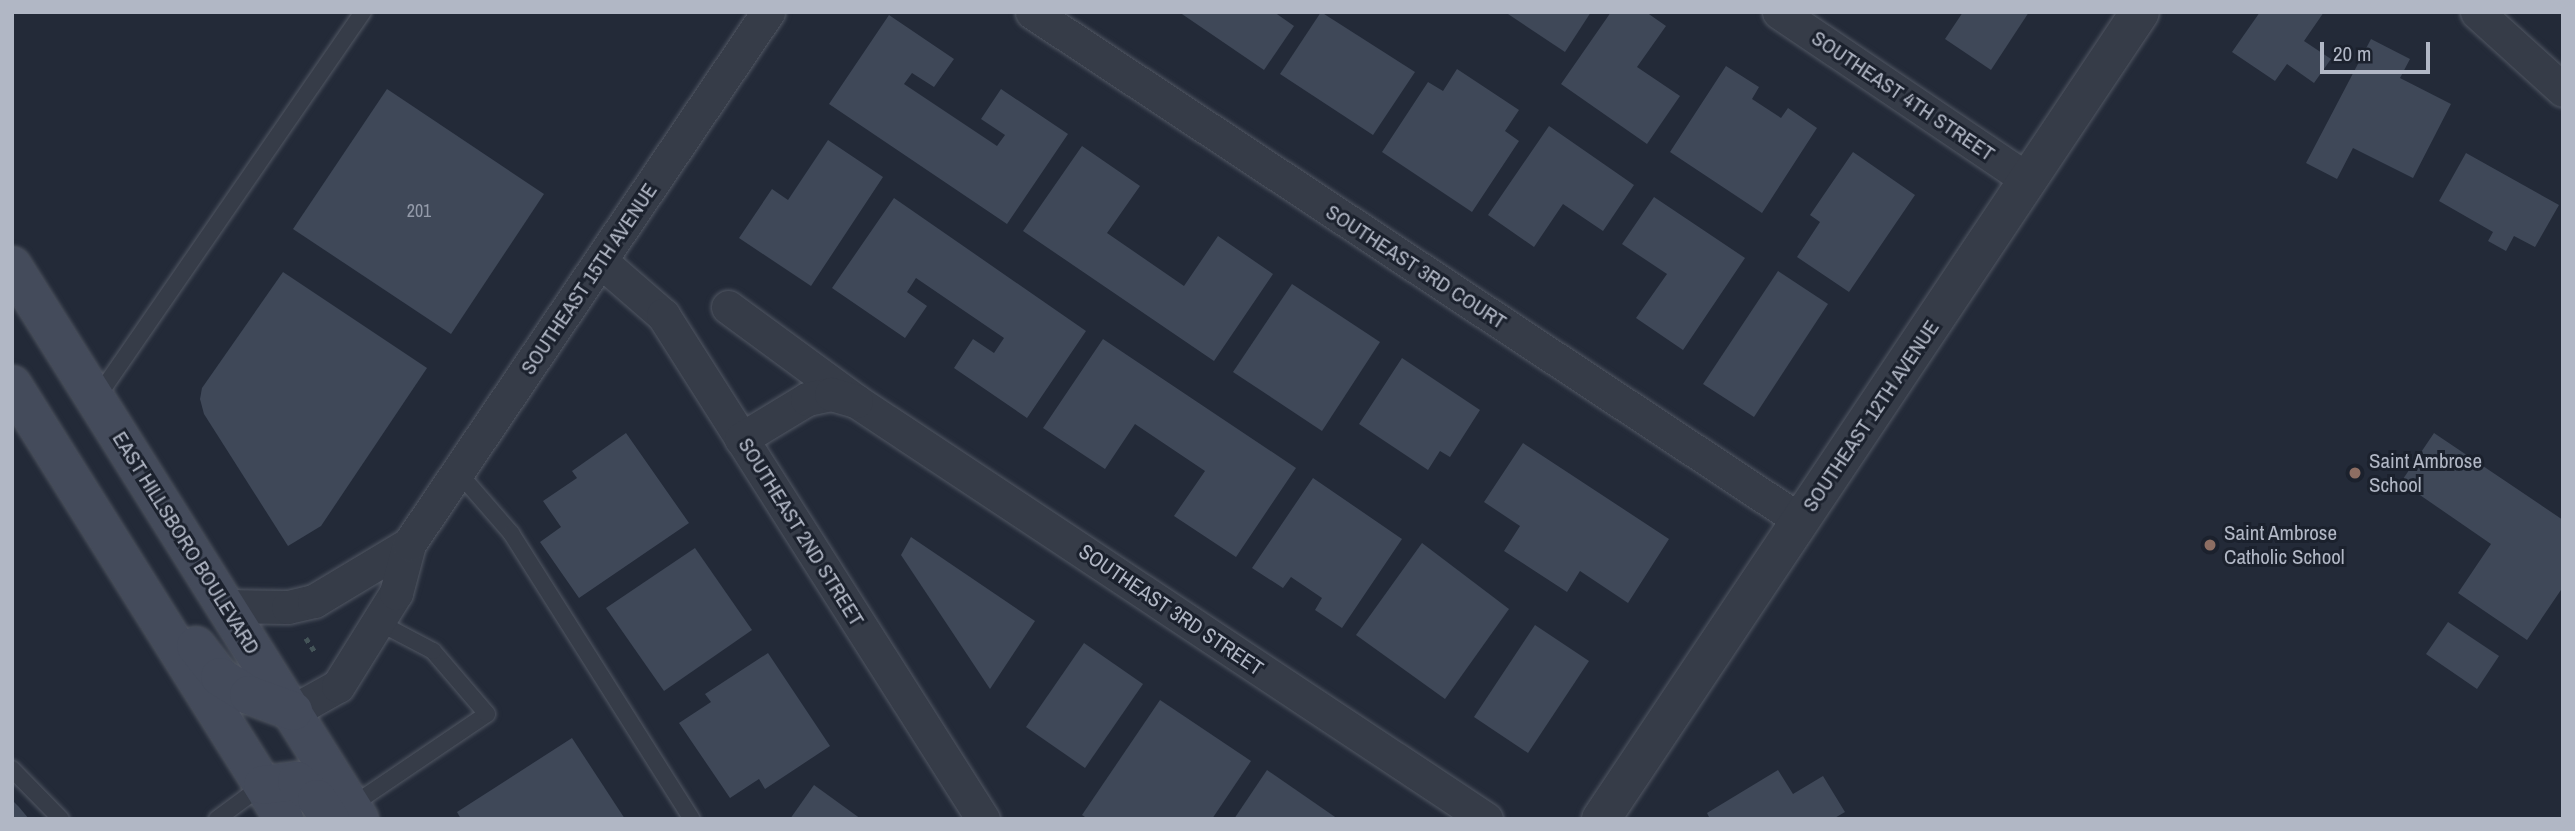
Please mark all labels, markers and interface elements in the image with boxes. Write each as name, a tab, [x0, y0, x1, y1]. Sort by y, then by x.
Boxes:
street label: SOUTHEAST 4TH STREET	[1807, 25, 1999, 167]
scale bar	[2323, 28, 2433, 72]
text: 20 m	[2333, 39, 2371, 68]
street label: SOUTHEAST 15TH AVENUE	[515, 178, 663, 380]
street label: SOUTHEAST 3RD COURT	[1321, 199, 1511, 335]
house number: 201	[407, 200, 431, 222]
street label: SOUTHEAST 12TH AVENUE	[1797, 315, 1945, 517]
street label: EAST HILLSBORO BOULEVARD	[107, 427, 265, 659]
street label: SOUTHEAST 2ND STREET	[733, 433, 869, 631]
place label: Saint Ambrose School	[2369, 448, 2483, 498]
marker: Saint Ambrose School	[2347, 465, 2363, 481]
place label: Saint Ambrose Catholic School	[2224, 520, 2345, 570]
marker: Saint Ambrose Catholic School	[2202, 537, 2218, 553]
street label: SOUTHEAST 3RD STREET	[1074, 539, 1268, 681]

